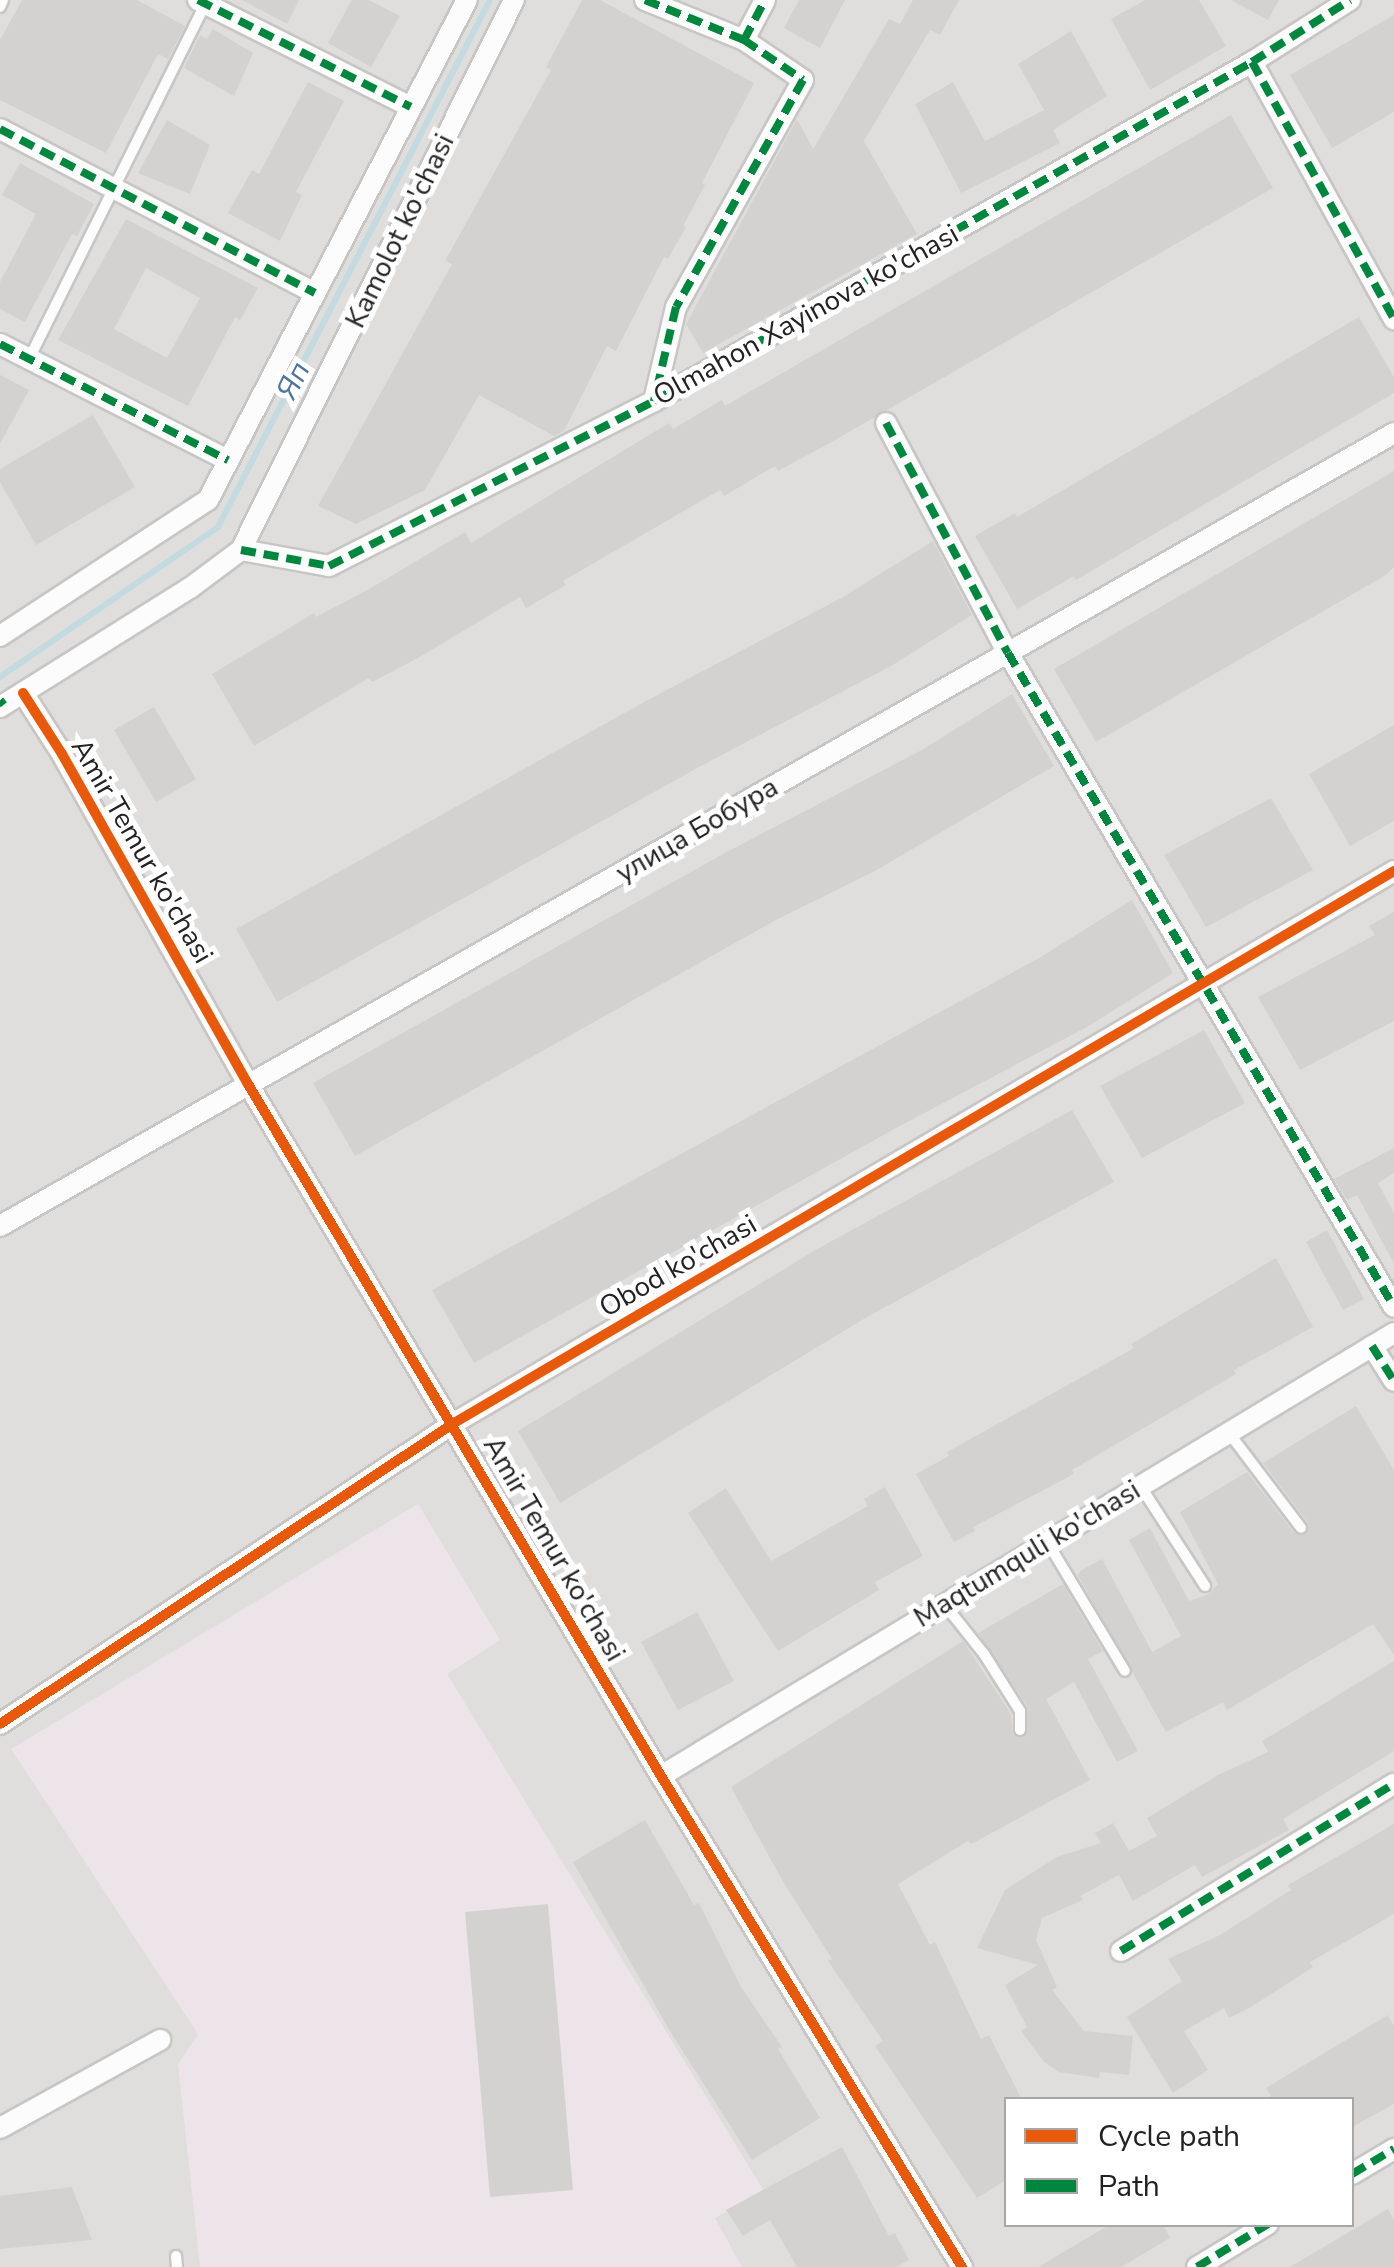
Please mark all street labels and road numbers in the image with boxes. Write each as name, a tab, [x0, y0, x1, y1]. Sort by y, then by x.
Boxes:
street label: Kamolot ko'chasi	[339, 129, 461, 333]
street label: Olmahon Xayinova ko'chasi	[648, 217, 964, 413]
street label: Amir Temur ko'chasi	[64, 733, 220, 969]
street label: улица Бобура	[610, 770, 784, 890]
street label: Obod ko'chasi	[593, 1207, 763, 1325]
street label: Amir Temur ko'chasi	[476, 1431, 632, 1667]
street label: Maqtumquli ko'chasi	[908, 1473, 1146, 1635]

